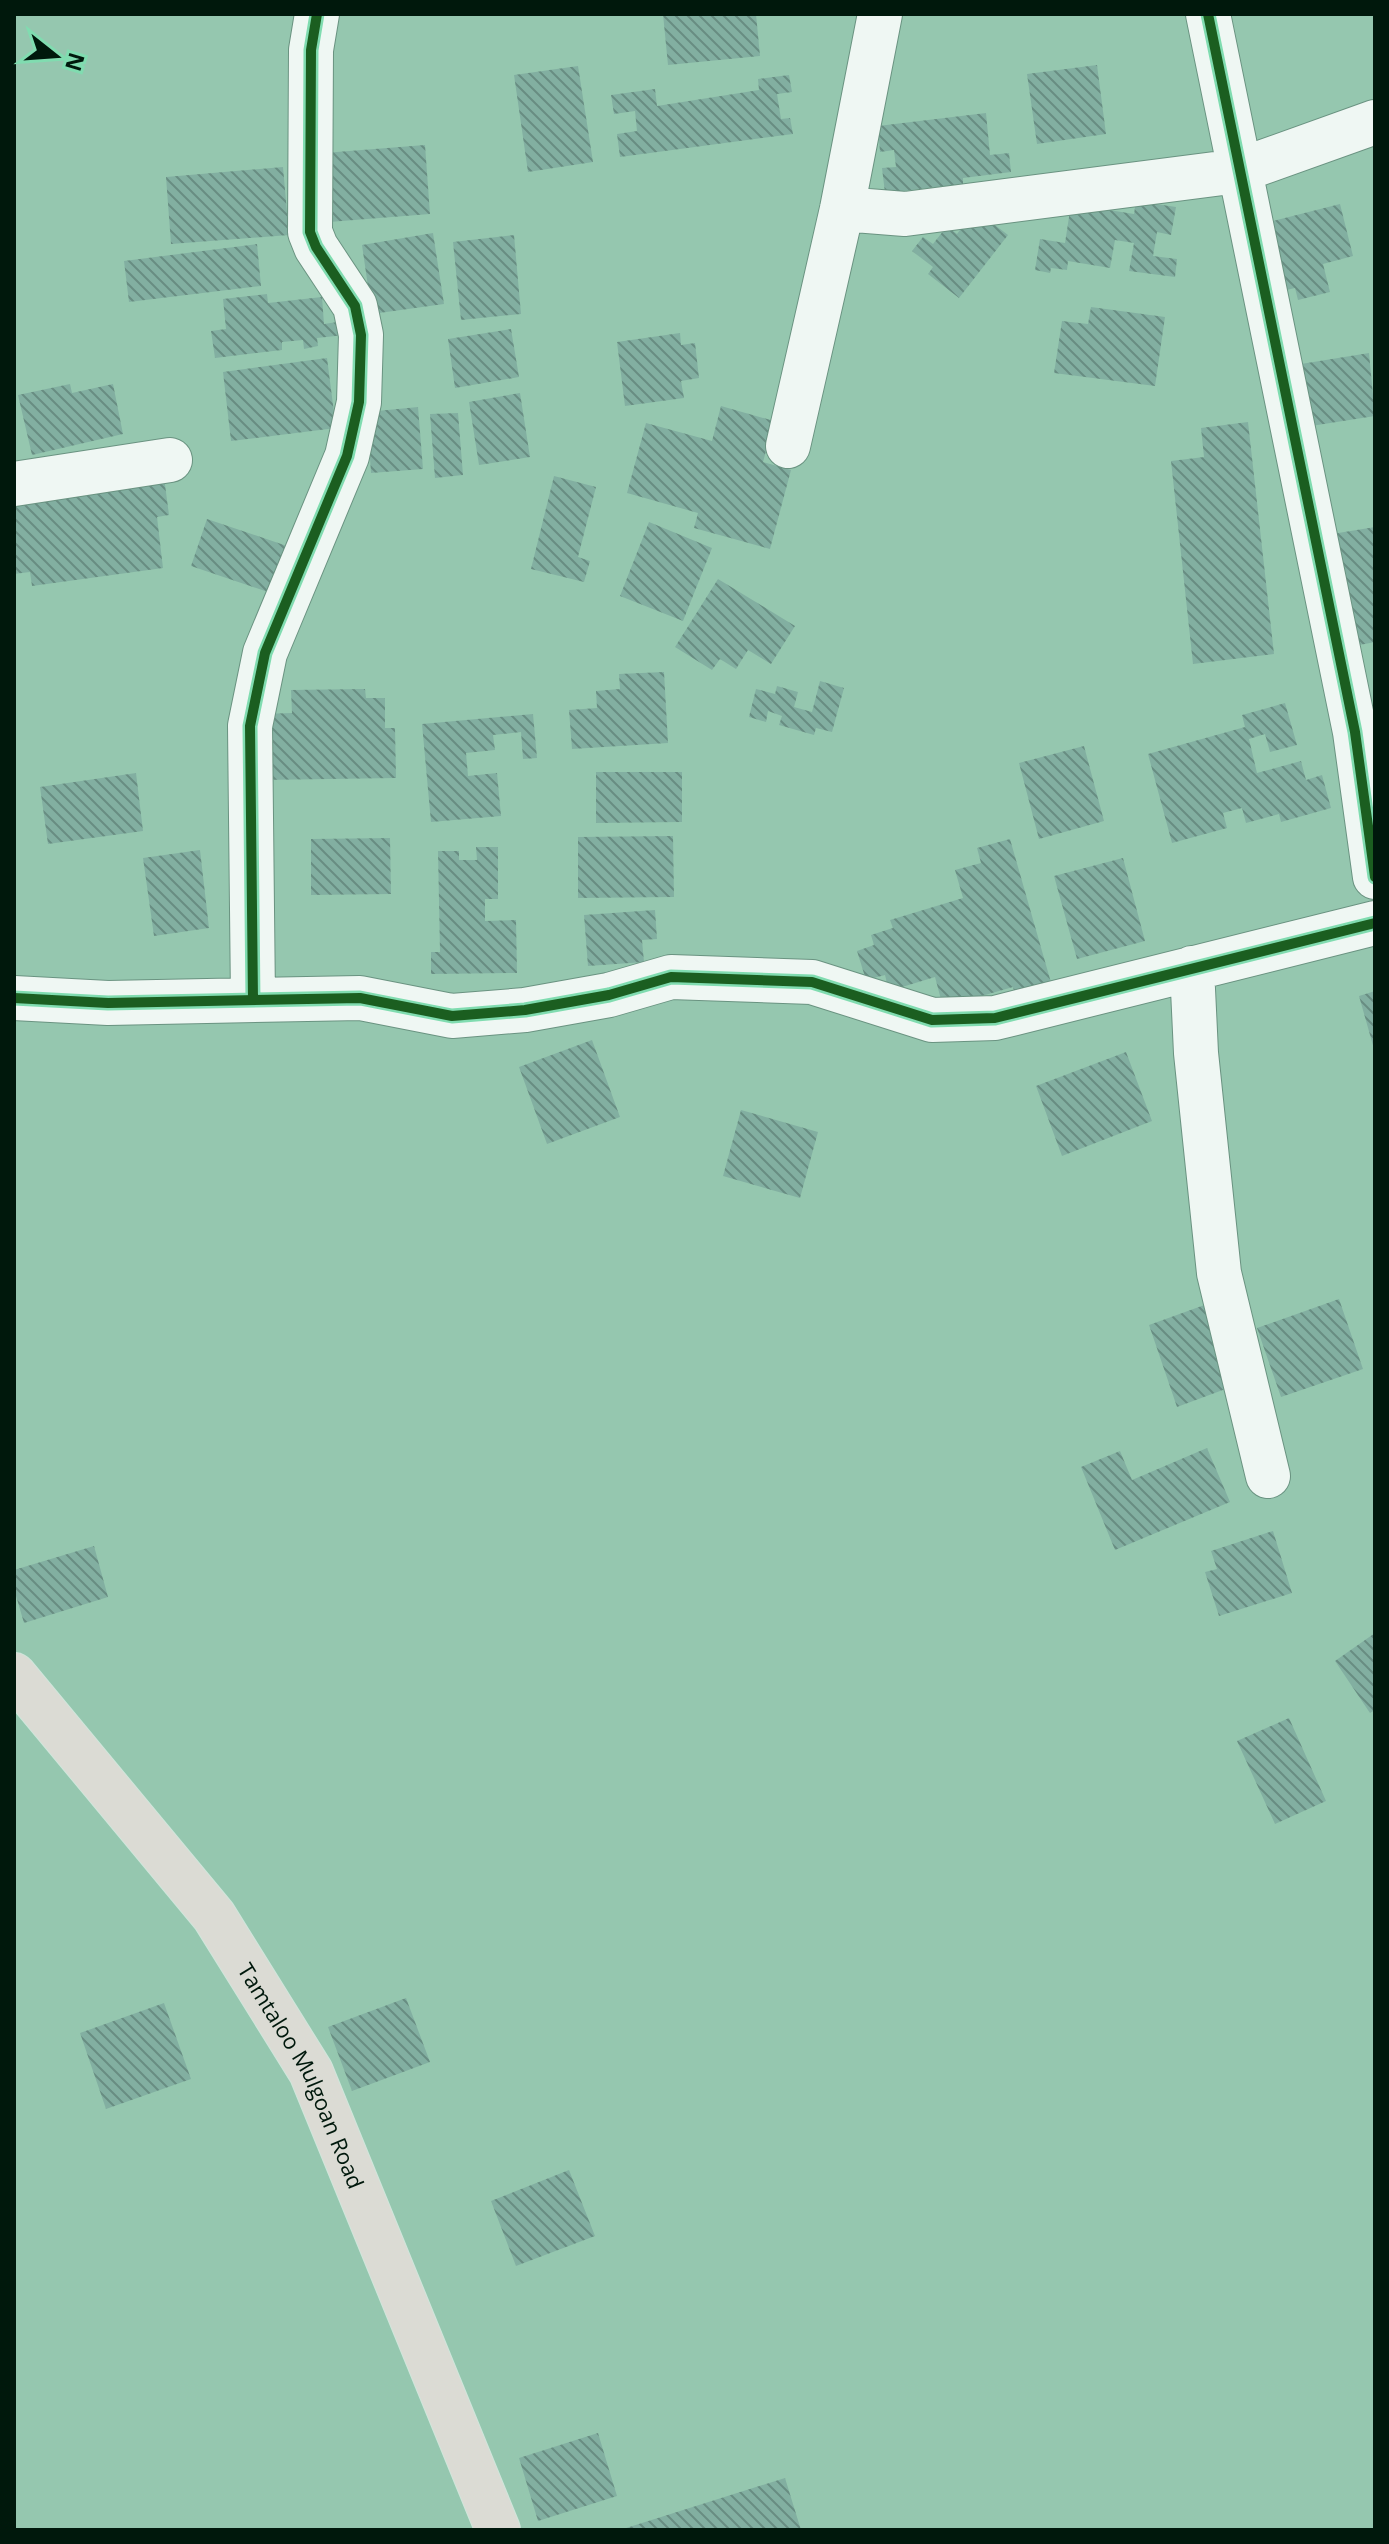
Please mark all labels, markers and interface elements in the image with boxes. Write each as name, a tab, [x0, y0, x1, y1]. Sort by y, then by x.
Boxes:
north arrow	[16, 16, 96, 96]
text: N	[59, 49, 93, 75]
street label: Tamtaloo Mulgoan Road	[232, 1957, 372, 2193]

